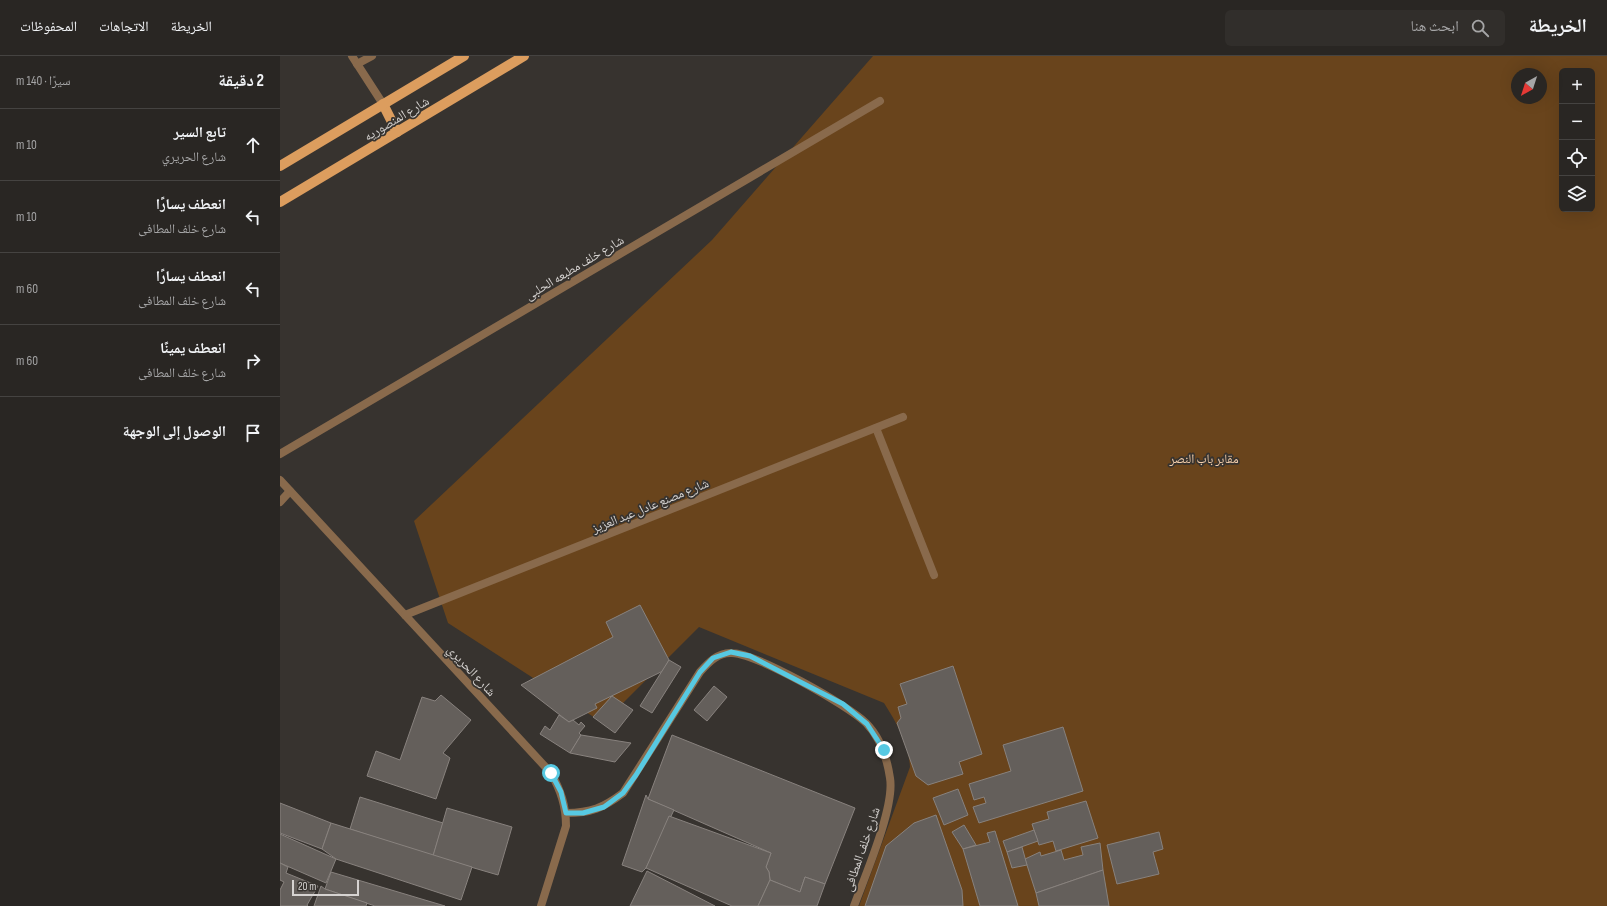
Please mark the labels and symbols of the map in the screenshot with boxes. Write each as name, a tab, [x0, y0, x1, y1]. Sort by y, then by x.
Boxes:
north arrow	[1511, 68, 1547, 104]
street label: شارع المنصوريه	[361, 93, 433, 145]
street label: شارع خلف مطبعه الحلبى	[522, 232, 627, 305]
park label: مقابر باب النصر	[1168, 451, 1239, 467]
street label: شارع مصنع عادل عبد العزيز	[589, 475, 712, 538]
street label: شارع الحريري	[442, 642, 499, 701]
route end	[875, 741, 893, 759]
route start	[542, 764, 560, 782]
street label: شارع خلف المطافى	[840, 805, 885, 894]
scale bar	[292, 878, 359, 897]

